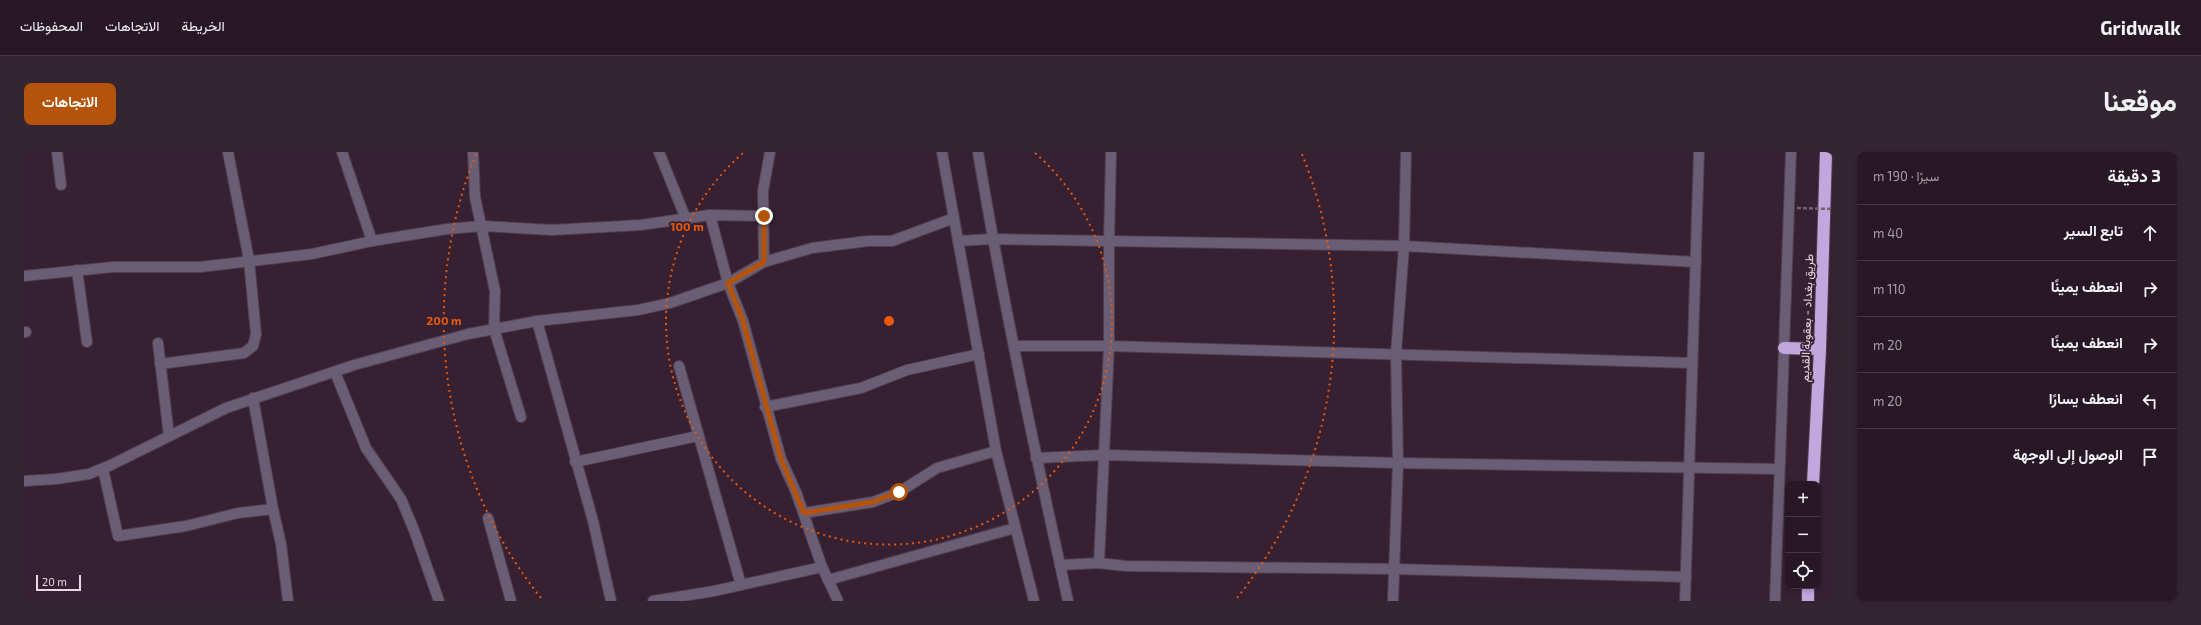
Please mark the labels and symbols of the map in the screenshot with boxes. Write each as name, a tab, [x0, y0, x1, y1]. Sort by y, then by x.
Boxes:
route end	[755, 207, 773, 225]
text: 100 m	[670, 219, 704, 233]
street label: طريق بغداد - بعقوبة القديم	[1797, 253, 1817, 382]
text: 200 m	[426, 313, 462, 327]
centre of rings	[882, 314, 896, 328]
route start	[890, 483, 908, 501]
scale bar	[36, 573, 81, 592]

